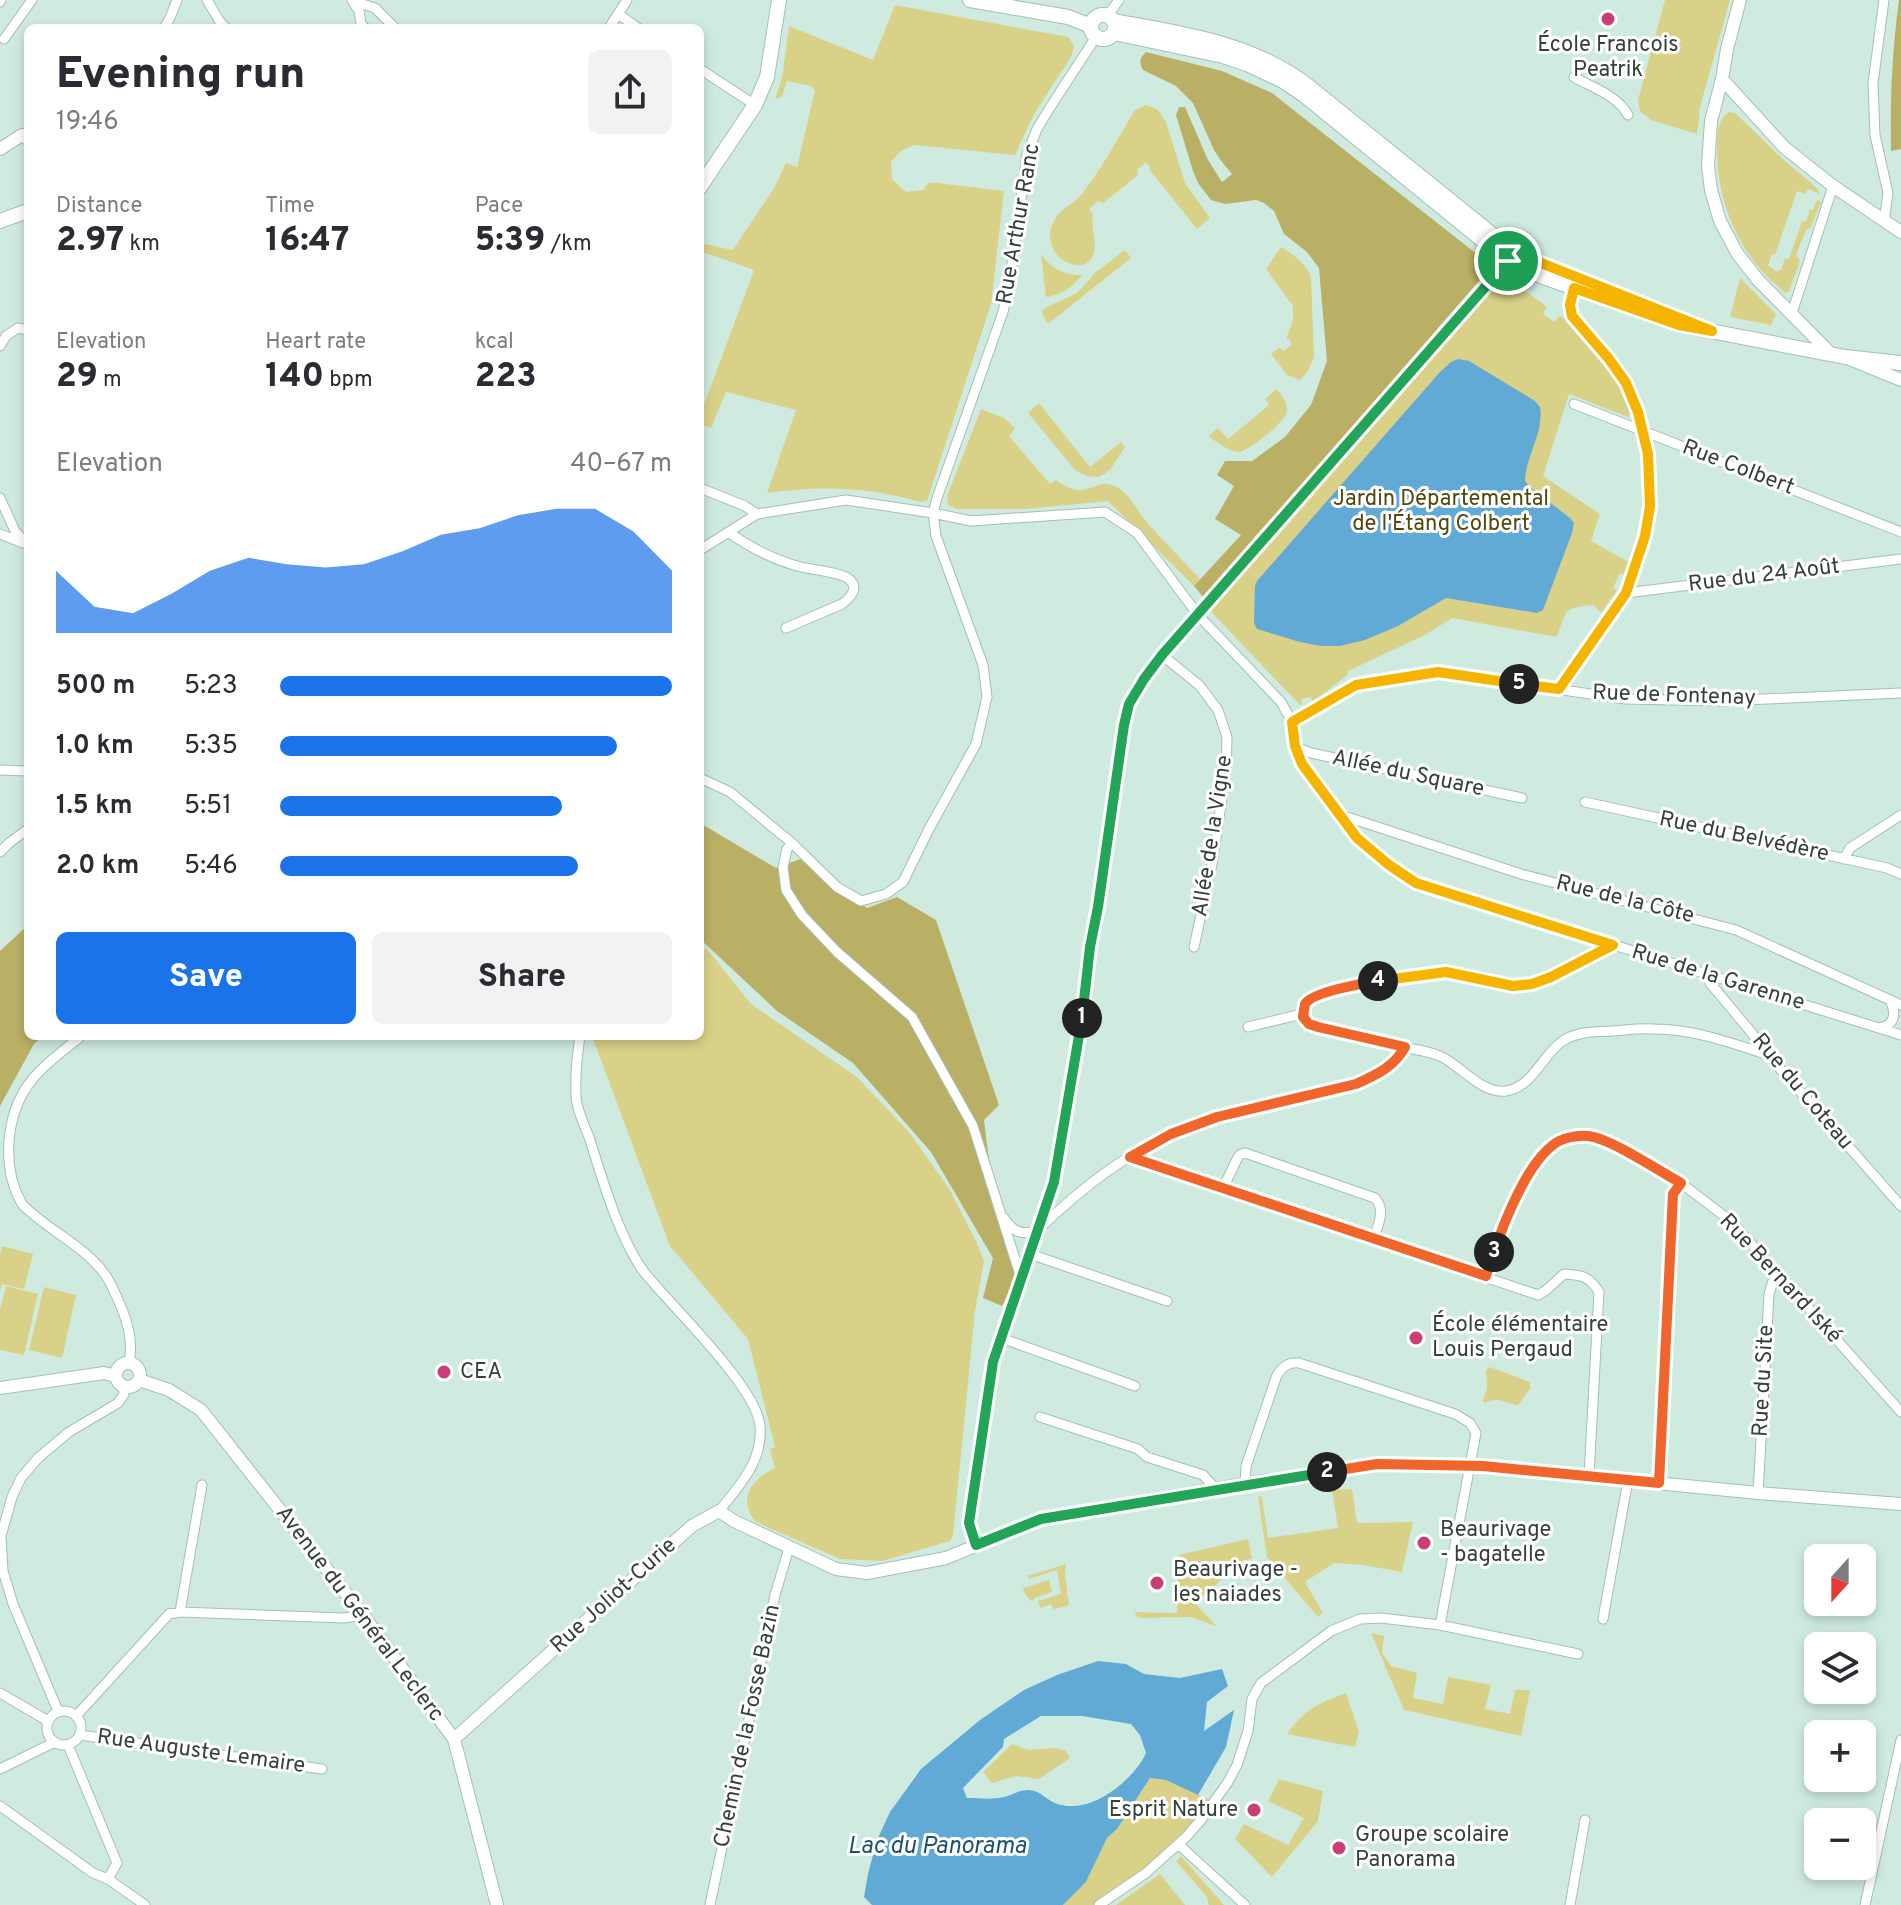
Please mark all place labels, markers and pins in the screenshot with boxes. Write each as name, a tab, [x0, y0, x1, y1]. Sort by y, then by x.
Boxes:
marker: École Francois Peatrik	[1599, 10, 1617, 28]
place label: École Francois Peatrik	[1537, 30, 1679, 84]
pin	[1474, 227, 1542, 295]
pin: 5	[1499, 664, 1539, 704]
pin: 4	[1358, 961, 1398, 1001]
pin: 1	[1062, 998, 1102, 1038]
pin: 3	[1474, 1232, 1514, 1272]
place label: École élémentaire Louis Pergaud	[1432, 1310, 1608, 1364]
marker: École élémentaire Louis Pergaud	[1407, 1329, 1425, 1347]
place label: CEA	[460, 1359, 502, 1386]
marker: CEA	[435, 1363, 453, 1381]
pin: 2	[1307, 1452, 1347, 1492]
place label: Beaurivage - bagatelle	[1440, 1517, 1551, 1569]
marker: Beaurivage - bagatelle	[1415, 1534, 1433, 1552]
place label: Beaurivage - les naiades	[1173, 1557, 1298, 1609]
marker: Beaurivage - les naiades	[1148, 1574, 1166, 1592]
place label: Esprit Nature	[1109, 1797, 1238, 1824]
marker: Esprit Nature	[1245, 1801, 1263, 1819]
place label: Groupe scolaire Panorama	[1355, 1822, 1509, 1874]
marker: Groupe scolaire Panorama	[1330, 1839, 1348, 1857]

